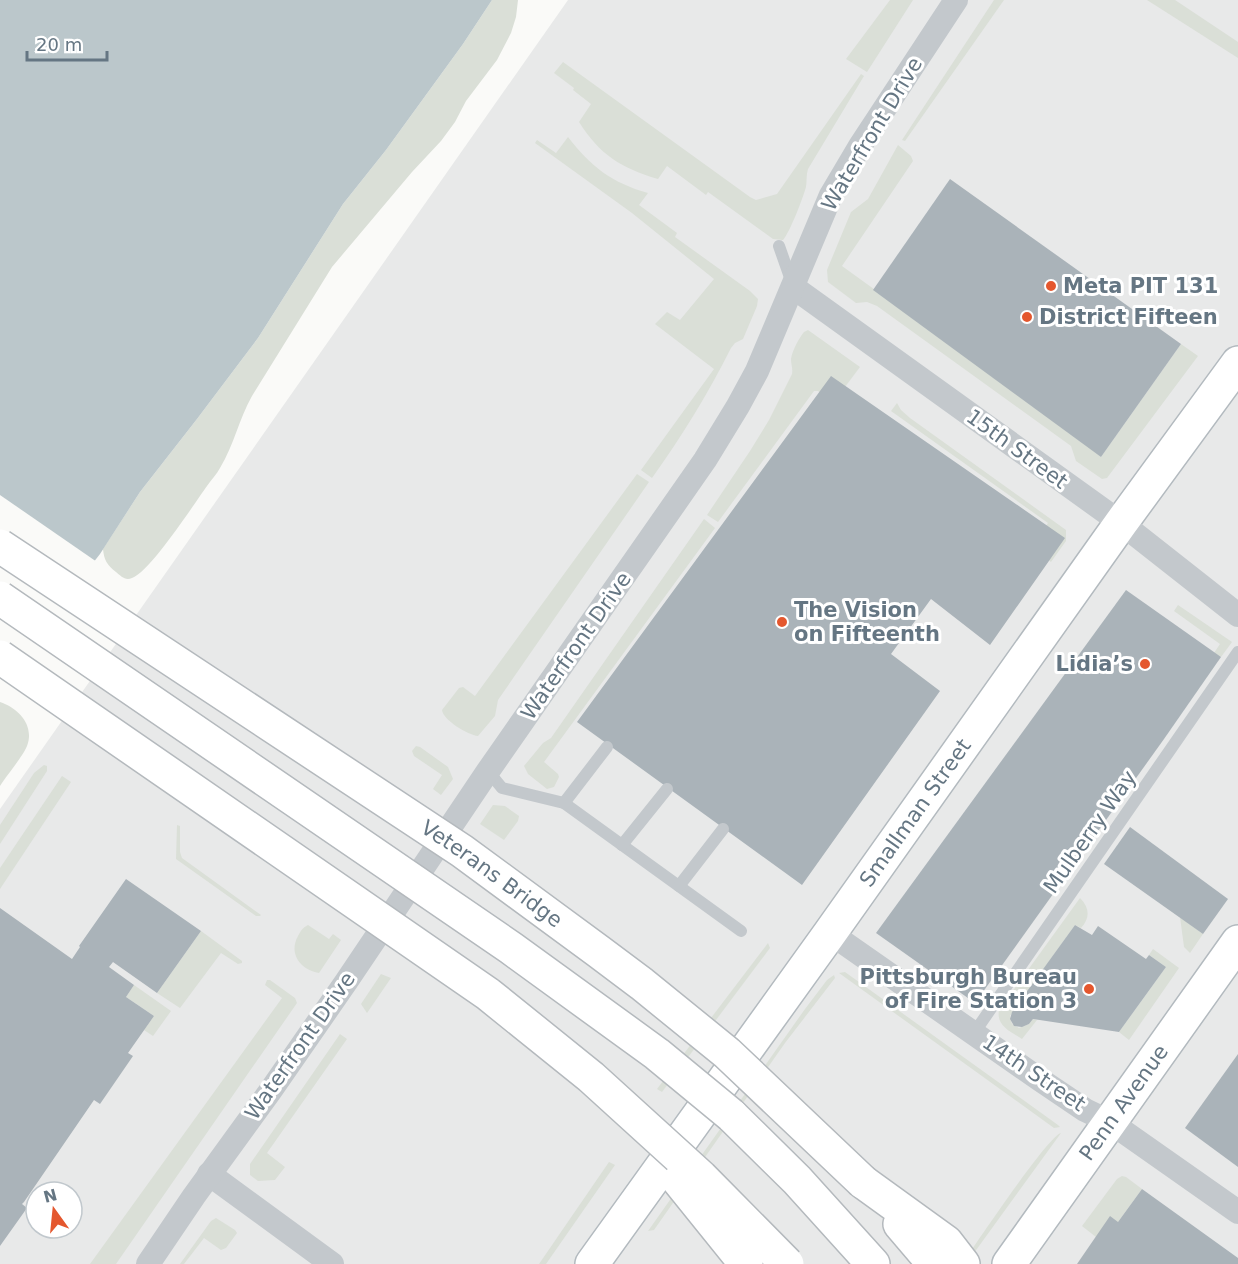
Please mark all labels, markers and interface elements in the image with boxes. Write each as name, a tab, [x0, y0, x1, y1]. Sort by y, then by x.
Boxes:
scale bar	[27, 24, 106, 62]
text: 20 m	[36, 34, 82, 55]
street label: Waterfront Drive	[817, 53, 927, 215]
place label: Meta PIT 131	[1063, 274, 1218, 298]
marker: Meta PIT 131	[1044, 279, 1058, 293]
place label: District Fifteen	[1039, 305, 1218, 329]
marker: District Fifteen	[1020, 310, 1034, 324]
street label: 15th Street	[962, 404, 1072, 494]
street label: Waterfront Drive	[516, 568, 636, 724]
place label: The Vision on Fifteenth	[794, 598, 940, 646]
marker: The Vision on Fifteenth	[775, 615, 789, 629]
place label: Lidia’s	[1056, 652, 1133, 676]
marker: Lidia’s	[1138, 657, 1152, 671]
street label: Smallman Street	[855, 734, 976, 891]
street label: Mulberry Way	[1039, 766, 1141, 898]
street label: Veterans Bridge	[417, 815, 567, 933]
place label: Pittsburgh Bureau of Fire Station 3	[860, 965, 1077, 1013]
street label: Waterfront Drive	[240, 968, 360, 1124]
marker: Pittsburgh Bureau of Fire Station 3	[1082, 982, 1096, 996]
street label: 14th Street	[978, 1030, 1090, 1116]
street label: Penn Avenue	[1075, 1040, 1173, 1165]
north arrow	[24, 1180, 84, 1240]
text: N	[41, 1185, 59, 1207]

